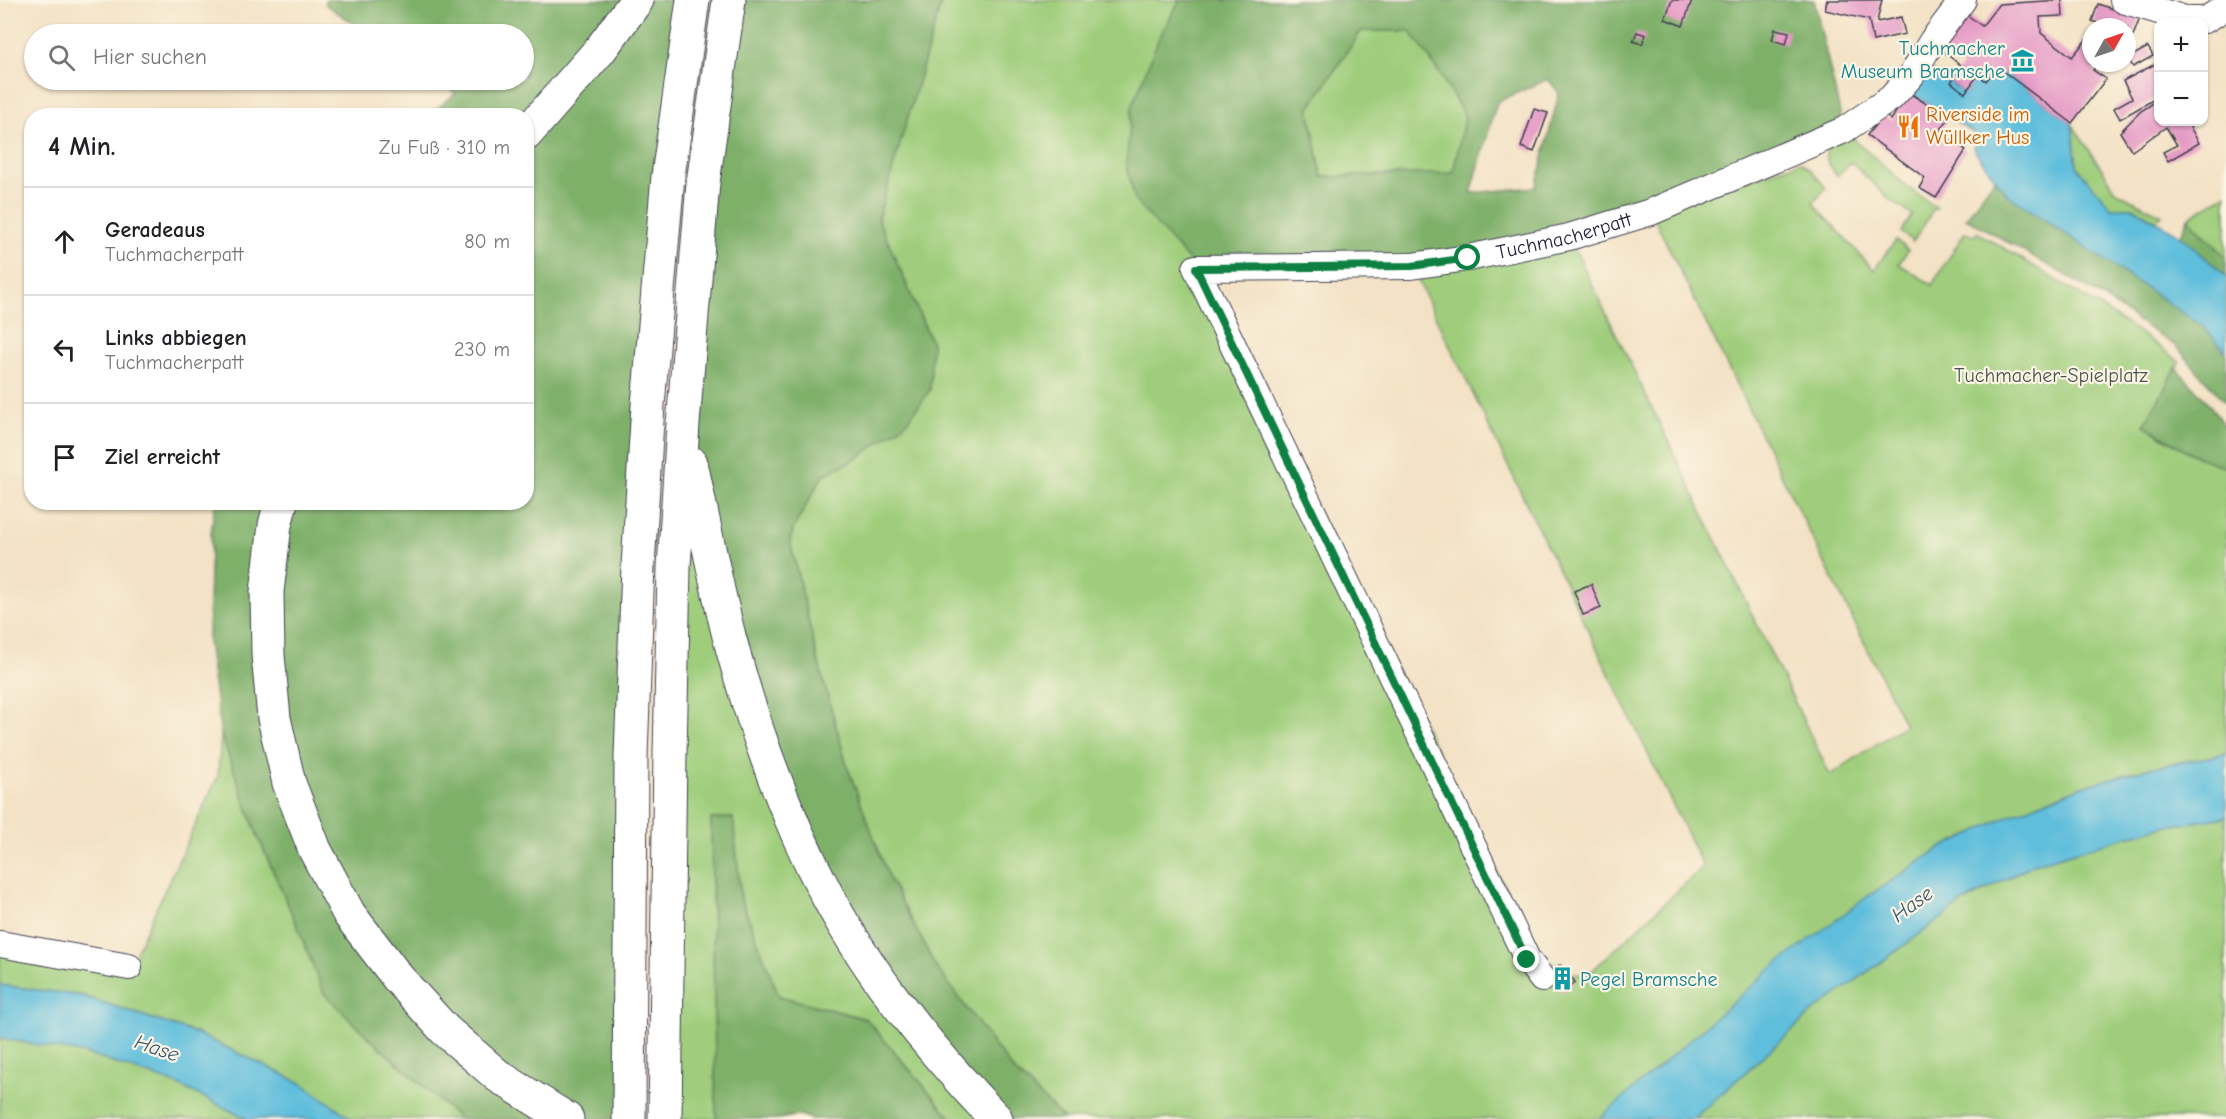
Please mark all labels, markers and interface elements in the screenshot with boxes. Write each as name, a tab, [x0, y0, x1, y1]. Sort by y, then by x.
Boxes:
north arrow	[2082, 18, 2136, 72]
map controls	[2154, 18, 2208, 126]
button: +	[2154, 18, 2208, 72]
search box	[24, 24, 534, 90]
place label: Tuchmacher Museum Bramsche	[1841, 37, 2005, 83]
icon: search	[45, 41, 78, 74]
text: Hier suchen	[93, 44, 207, 70]
museum icon: Tuchmacher Museum Bramsche	[2010, 47, 2036, 73]
button: −	[2154, 72, 2208, 126]
place label: Riverside im Wüllker Hus	[1926, 103, 2030, 149]
restaurant icon: Riverside im Wüllker Hus	[1895, 113, 1921, 139]
text: 4 Min.	[48, 132, 116, 162]
text: Zu Fuß · 310 m	[379, 136, 510, 159]
street label: Tuchmacherpatt	[1494, 207, 1635, 264]
text: Geradeaus	[105, 217, 205, 243]
icon: ahead	[48, 225, 81, 258]
text: 80 m	[464, 230, 510, 253]
text: Tuchmacherpatt	[105, 243, 244, 266]
route start	[1454, 244, 1480, 270]
text: Links abbiegen	[105, 325, 247, 351]
icon: left	[48, 333, 81, 366]
text: 230 m	[454, 338, 510, 361]
text: Tuchmacherpatt	[105, 351, 244, 374]
park label: Tuchmacher-Spielplatz	[1954, 364, 2148, 387]
icon: arrive	[48, 441, 81, 474]
text: Ziel erreicht	[105, 444, 220, 470]
water label: Hase	[1887, 881, 1938, 927]
route end	[1513, 946, 1539, 972]
building icon: Pegel Bramsche	[1549, 966, 1575, 992]
place label: Pegel Bramsche	[1580, 968, 1718, 991]
water label: Hase	[132, 1029, 183, 1067]

